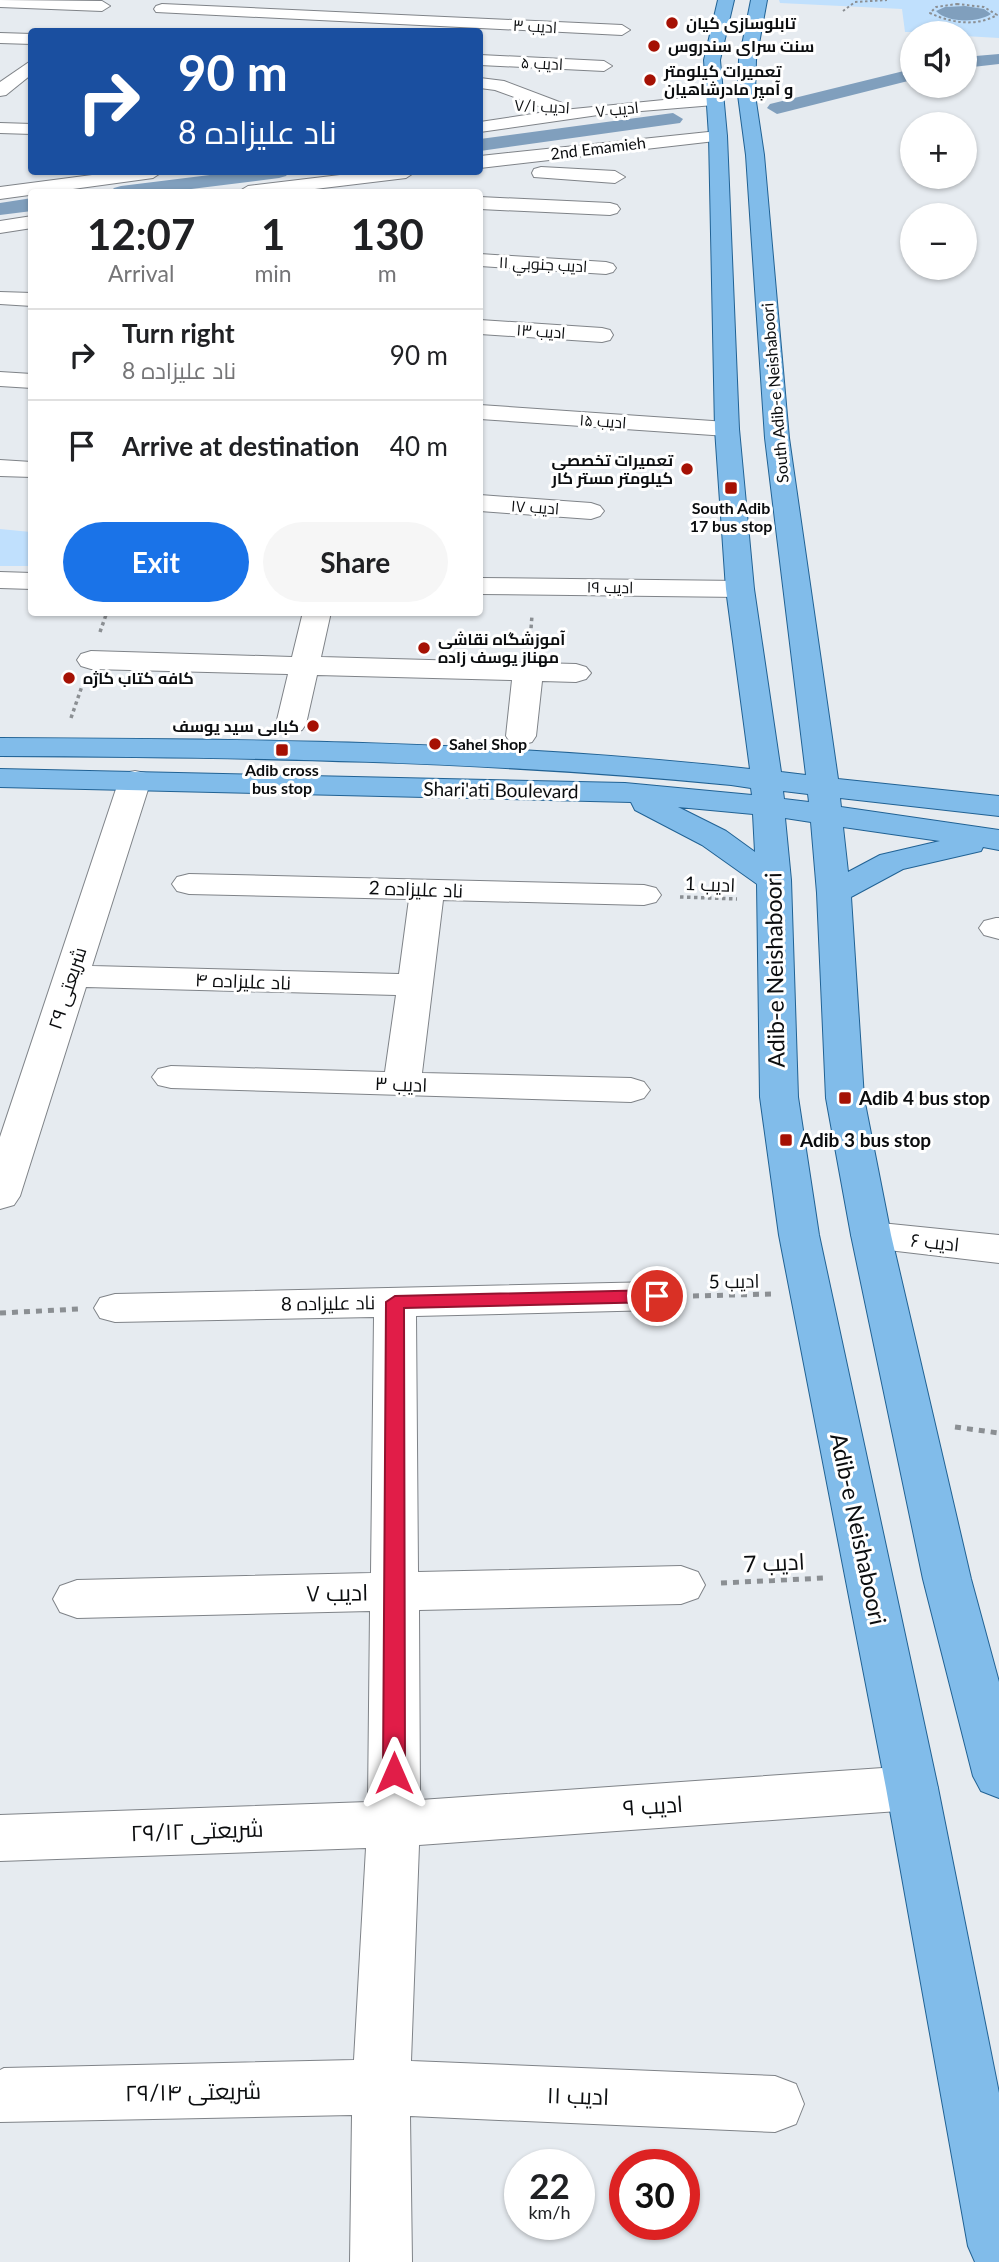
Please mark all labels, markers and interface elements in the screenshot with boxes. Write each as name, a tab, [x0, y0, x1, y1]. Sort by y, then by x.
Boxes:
place label: تابلوسازی کیان	[686, 13, 797, 33]
street label: ادیب ۳	[512, 15, 558, 37]
marker: تابلوسازی کیان	[664, 15, 680, 31]
map controls	[900, 21, 977, 280]
button: sound	[900, 21, 977, 98]
place label: سنت سرای سندروس	[668, 36, 814, 56]
marker: سنت سرای سندروس	[646, 38, 662, 54]
text: 90 m	[178, 43, 288, 101]
street label: ادیب ۵	[520, 52, 564, 74]
icon: right	[63, 56, 154, 147]
place label: تعمیرات کیلومتر و آمپر مادرشاهیان	[663, 61, 793, 101]
marker: تعمیرات کیلومتر و آمپر مادرشاهیان	[642, 72, 658, 88]
street label: ادیب ۷/۱	[514, 95, 570, 117]
street label: ادیب ۷	[594, 97, 640, 121]
text: ناد علیزاده 8	[178, 112, 337, 151]
button: +	[900, 112, 977, 189]
street label: 2nd Emamieh	[549, 132, 647, 163]
button: −	[900, 203, 977, 280]
text: 12:07	[87, 209, 195, 259]
text: 1	[261, 209, 285, 259]
text: 130	[351, 209, 424, 259]
street label: ادیب جنوبي ١١	[498, 252, 588, 280]
text: Arrival	[108, 259, 174, 287]
text: min	[254, 259, 292, 287]
text: m	[378, 259, 397, 287]
street label: South Adib-e Neishaboori	[757, 302, 792, 484]
text: Turn right	[122, 317, 235, 349]
street label: ادیب ۱۳	[516, 319, 566, 343]
icon: right	[63, 336, 101, 374]
text: 90 m	[390, 339, 448, 371]
text: ناد علیزاده 8	[122, 356, 236, 384]
street label: ادیب ۱۵	[579, 409, 627, 433]
icon: arrive	[63, 427, 101, 465]
text: Arrive at destination	[122, 430, 359, 462]
text: 40 m	[390, 430, 448, 462]
place label: تعمیرات تخصصی کیلومتر مستر کار	[551, 450, 674, 488]
marker: تعمیرات تخصصی کیلومتر مستر کار	[679, 461, 695, 477]
marker: South Adib 17 bus stop	[723, 480, 739, 496]
street label: ادیب ۱۷	[510, 495, 560, 519]
place label: South Adib 17 bus stop	[690, 498, 772, 535]
button: Exit	[63, 522, 249, 602]
button: Share	[263, 522, 448, 602]
street label: ادیب ۱۹	[586, 577, 634, 597]
place label: آموزشگاه نقاشی مهناز یوسف زاده	[438, 629, 565, 667]
marker: آموزشگاه نقاشی مهناز یوسف زاده	[416, 640, 432, 656]
place label: کافه کتاب کاژه	[83, 668, 194, 688]
marker: کافه کتاب کاژه	[61, 670, 77, 686]
place label: کبابی سید یوسف	[172, 716, 299, 736]
marker: کبابی سید یوسف	[305, 718, 321, 734]
place label: Sahel Shop	[449, 734, 527, 753]
marker: Sahel Shop	[427, 736, 443, 752]
marker: Adib cross bus stop	[274, 742, 290, 758]
place label: Adib cross bus stop	[244, 760, 319, 797]
street label: Shari'ati Boulevard	[423, 777, 579, 802]
street label: ادیب 1	[684, 871, 736, 896]
street label: Adib-e Neishaboori	[758, 872, 790, 1068]
street label: ناد علیزاده 2	[368, 875, 464, 903]
street label: شریعتی ۲۹	[42, 944, 92, 1032]
street label: ناد علیزاده ۴	[195, 967, 291, 995]
street label: ادیب ۳	[374, 1071, 428, 1096]
place label: Adib 4 bus stop	[858, 1086, 990, 1109]
marker: Adib 4 bus stop	[837, 1090, 853, 1106]
place label: Adib 3 bus stop	[799, 1128, 931, 1151]
marker: Adib 3 bus stop	[778, 1132, 794, 1148]
street label: ادیب ۶	[910, 1228, 961, 1255]
pin	[627, 1266, 687, 1326]
street label: ادیب 5	[708, 1269, 760, 1292]
icon: arrive	[638, 1277, 676, 1315]
street label: ناد علیزاده 8	[281, 1290, 375, 1316]
street label: Adib-e Neishaboori	[825, 1430, 893, 1627]
street label: ادیب 7	[743, 1546, 805, 1578]
street label: ادیب ۷	[306, 1577, 368, 1607]
position arrow	[357, 1736, 431, 1810]
street label: ادیب ۹	[622, 1789, 684, 1821]
street label: شریعتی ۲۹/۱۲	[130, 1814, 264, 1847]
street label: شریعتی ۲۹/۱۴	[125, 2076, 261, 2107]
street label: ادیب ۱۱	[546, 2080, 610, 2110]
speed limit sign: 30	[609, 2149, 700, 2240]
text: 22	[529, 2164, 570, 2206]
text: km/h	[528, 2201, 571, 2223]

